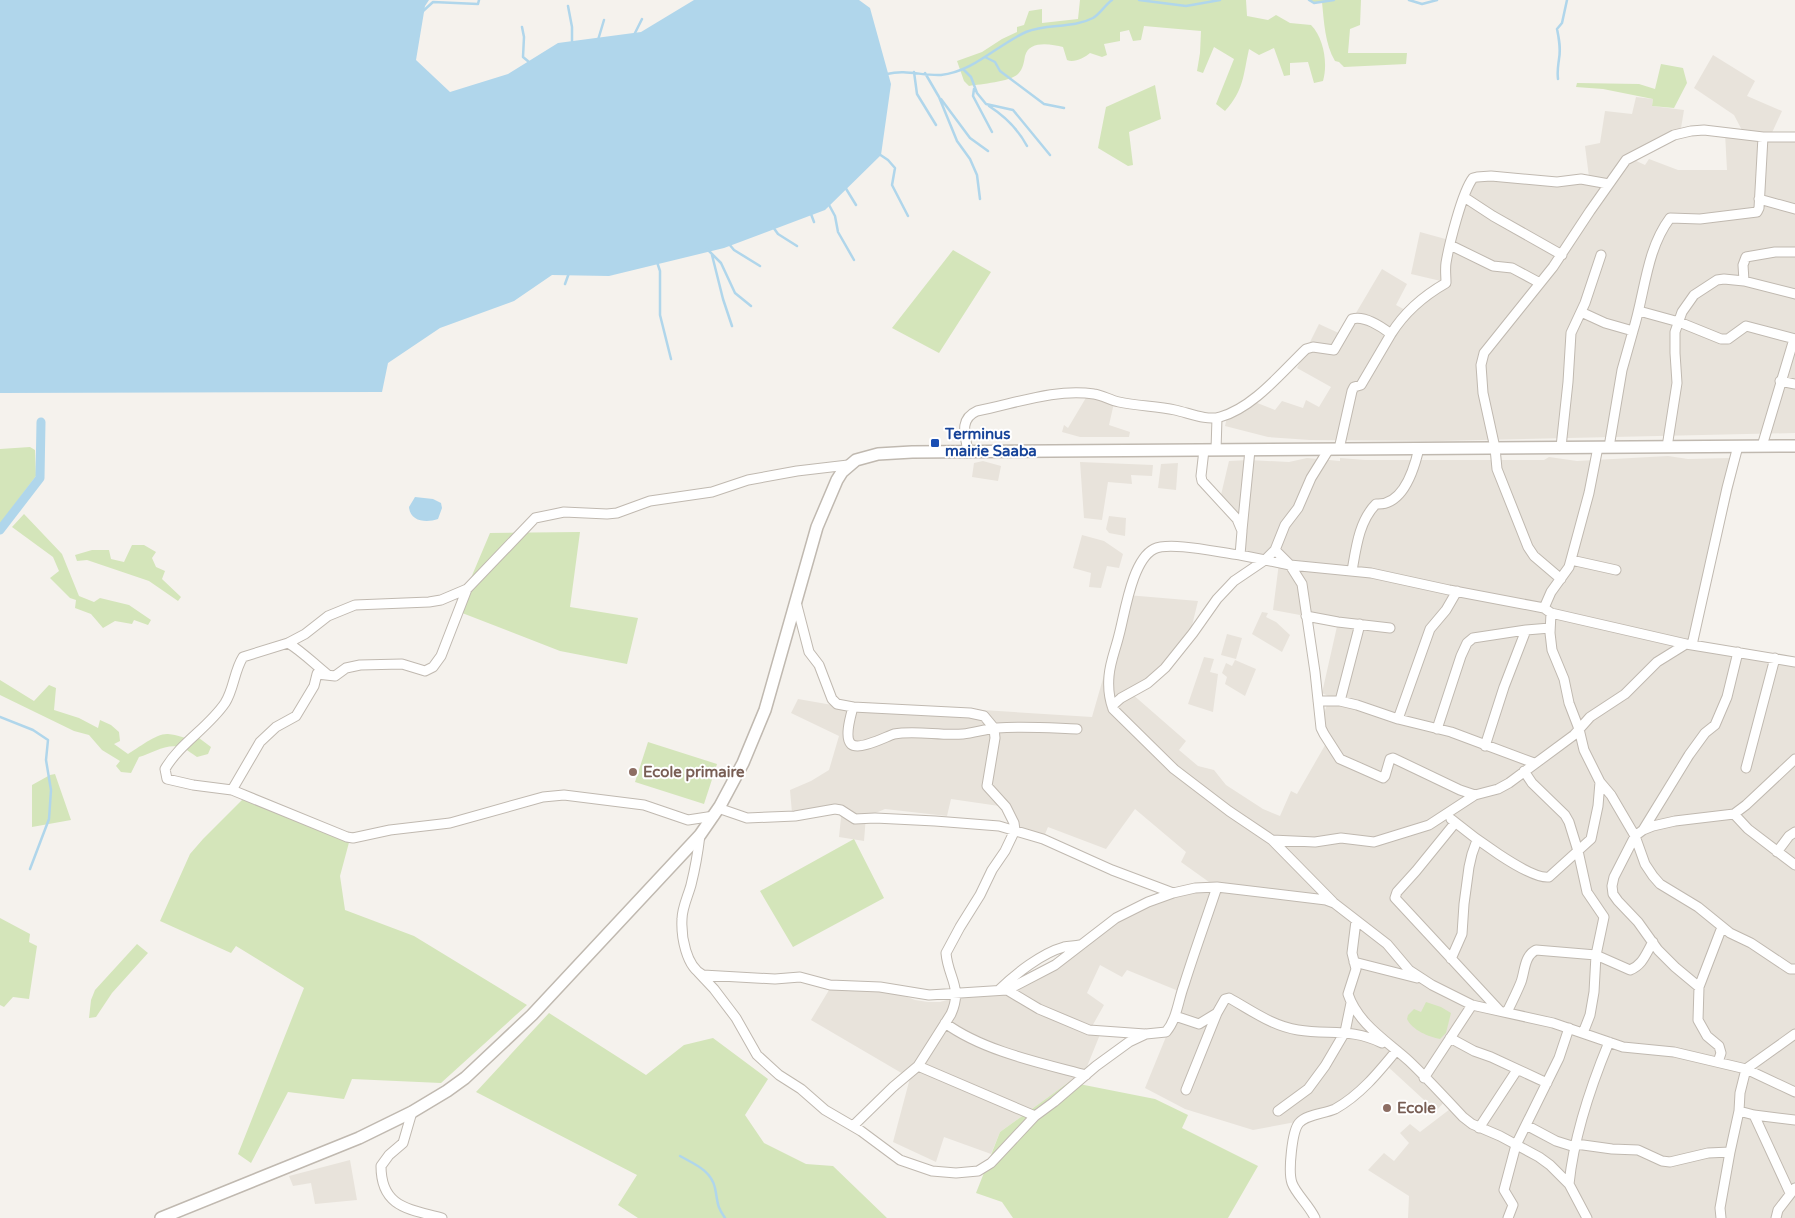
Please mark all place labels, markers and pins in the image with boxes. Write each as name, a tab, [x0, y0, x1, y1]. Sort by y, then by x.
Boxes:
place label: Terminus mairie Saaba	[944, 425, 1037, 460]
marker: Terminus mairie Saaba	[929, 437, 941, 449]
place label: Ecole primaire	[643, 763, 745, 782]
marker: Ecole primaire	[627, 766, 639, 778]
place label: Ecole	[1397, 1099, 1436, 1117]
marker: Ecole	[1381, 1102, 1393, 1114]

